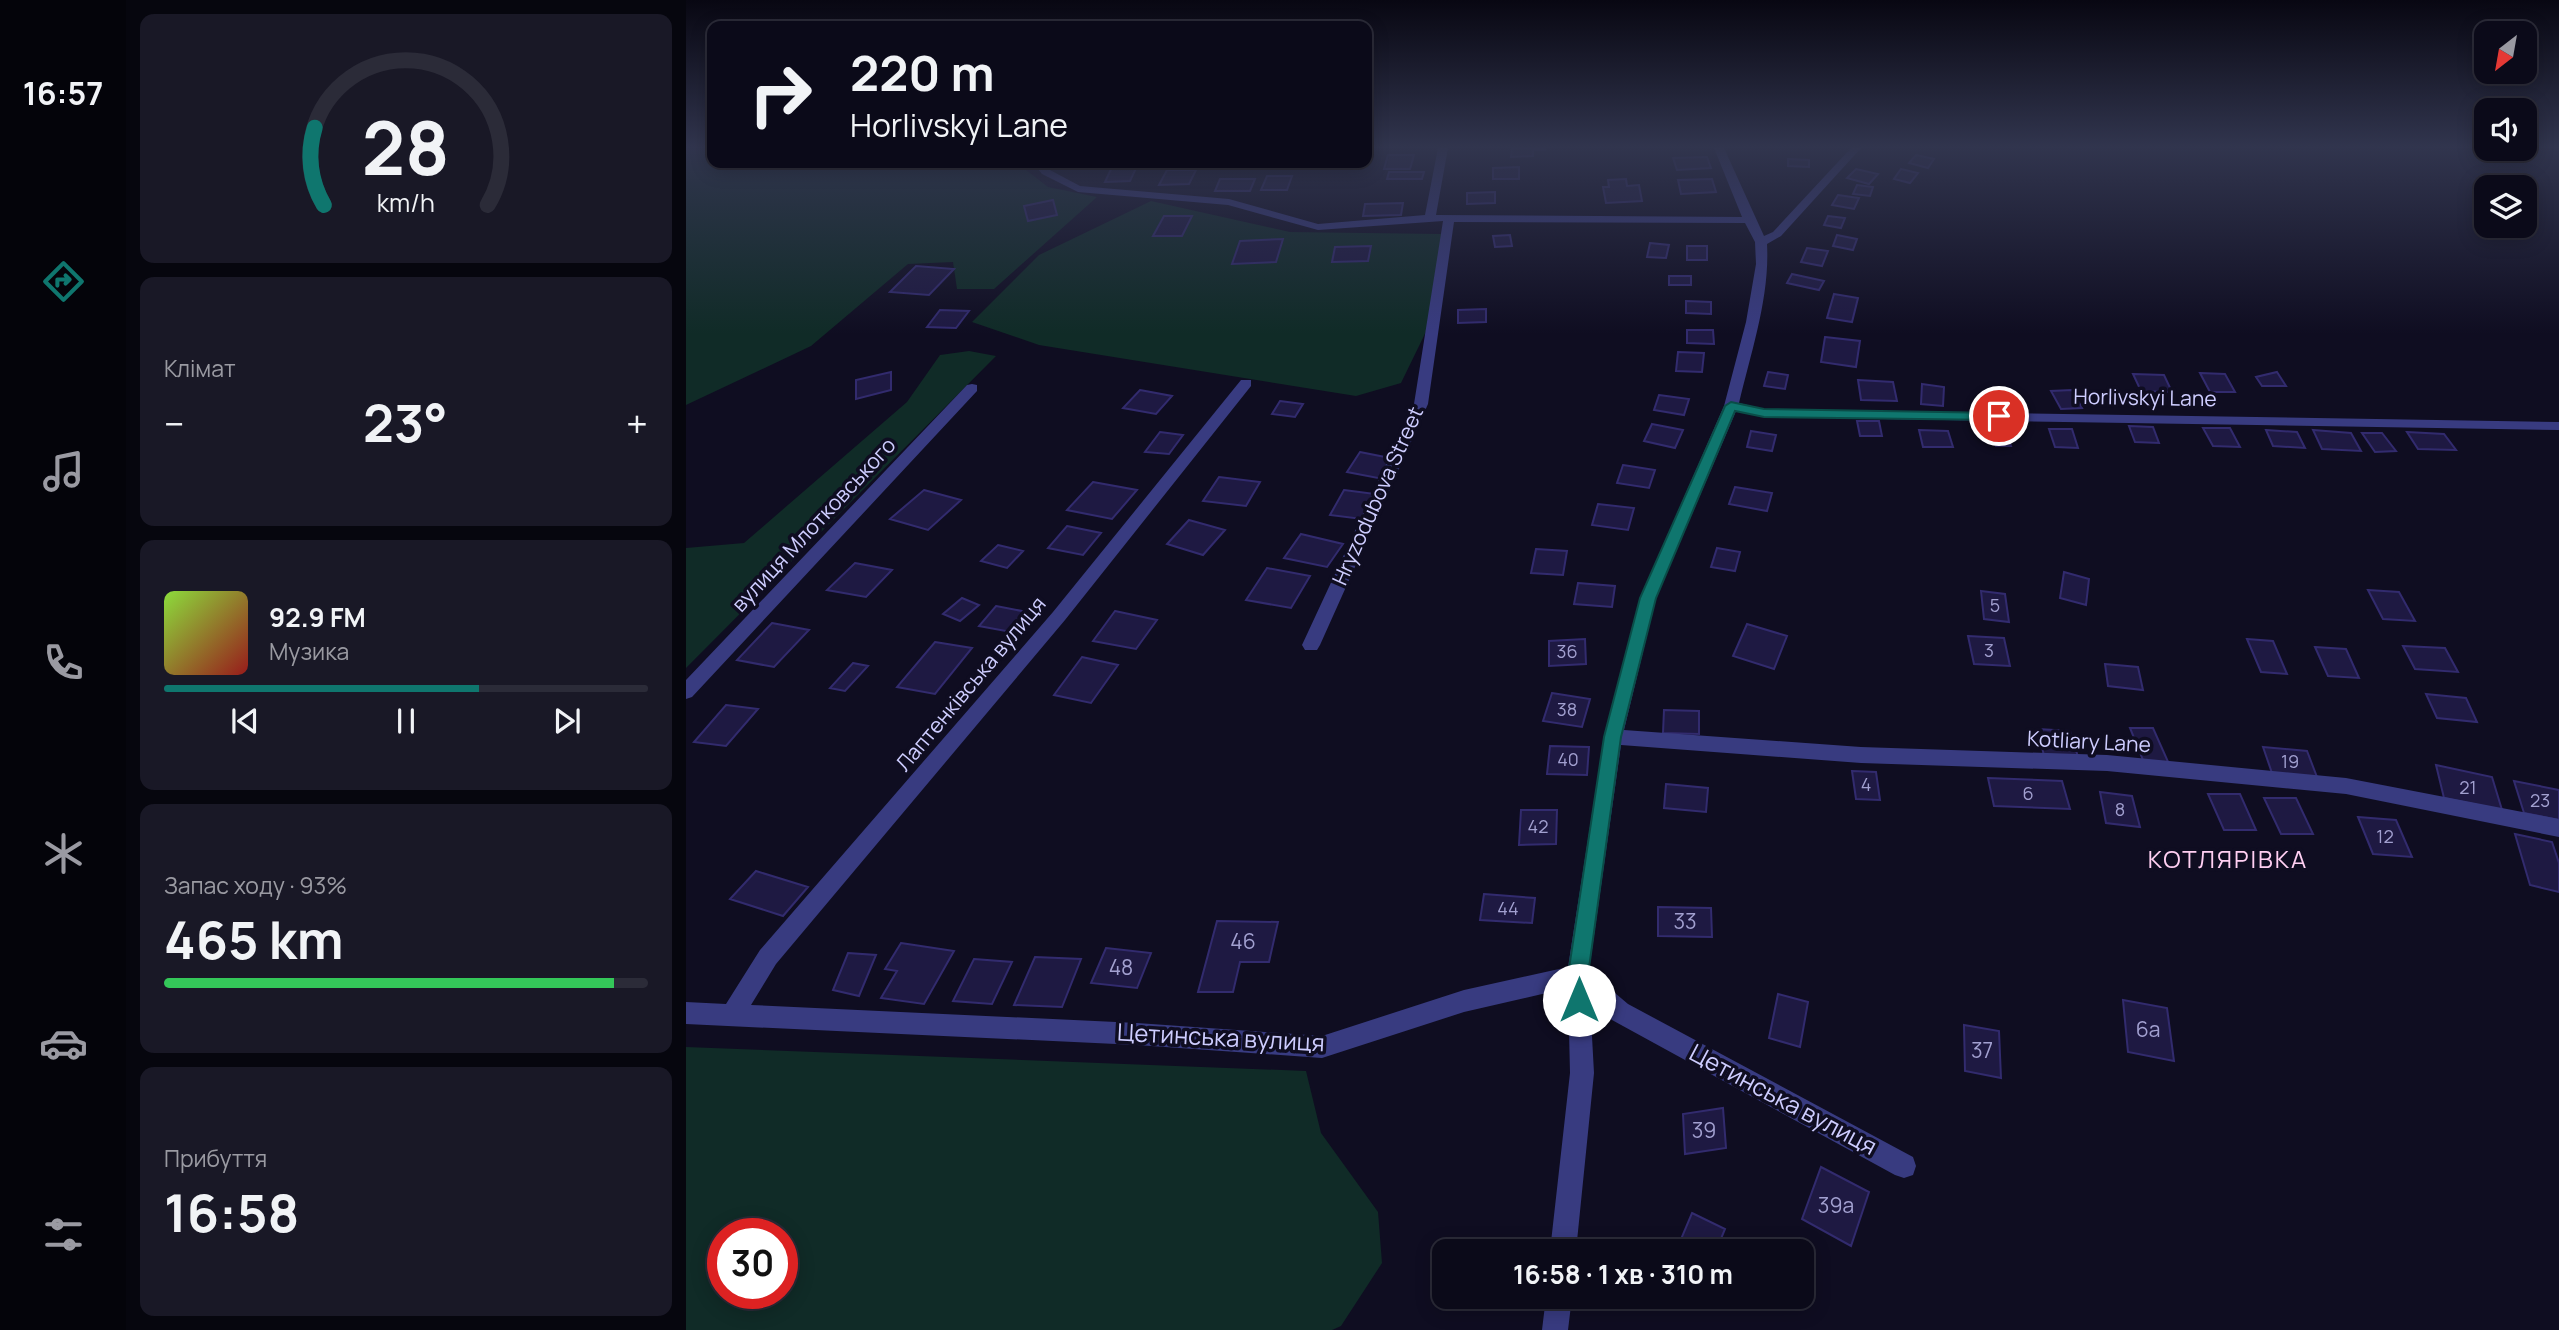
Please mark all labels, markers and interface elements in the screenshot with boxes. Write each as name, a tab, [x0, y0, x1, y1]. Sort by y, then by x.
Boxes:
north arrow	[2474, 21, 2538, 84]
map controls	[2474, 21, 2537, 238]
text: 220 m	[850, 39, 994, 106]
icon: right	[735, 49, 826, 140]
text: 16:57	[23, 71, 103, 115]
text: 28	[362, 97, 450, 197]
button: sound	[2474, 98, 2537, 161]
text: Horlivskyi Lane	[850, 103, 1068, 147]
button: layers	[2474, 175, 2537, 238]
text: km/h	[377, 184, 435, 219]
icon: directions	[39, 257, 88, 306]
text: Клімат	[164, 352, 236, 384]
street label: Horlivskyi Lane	[2073, 382, 2217, 412]
pin	[1969, 386, 2029, 446]
text: 23°	[363, 387, 448, 458]
text: −	[164, 397, 185, 449]
text: +	[626, 397, 648, 449]
icon: arrive	[1980, 397, 2018, 435]
street label: Hryzodubova Street	[1325, 402, 1429, 589]
street label: вулиця Млотковського	[725, 431, 901, 617]
icon: music	[39, 447, 88, 496]
street label: Лаптенківська вулиця	[889, 590, 1052, 777]
house number: 5	[1990, 593, 2000, 617]
text: 92.9 FM	[269, 599, 366, 635]
text: Музика	[269, 635, 349, 667]
icon: phone	[39, 638, 88, 687]
house number: 3	[1984, 638, 1994, 662]
house number: 36	[1556, 639, 1578, 663]
house number: 38	[1557, 697, 1577, 721]
icon: previous	[226, 702, 264, 740]
icon: pause	[387, 702, 425, 740]
icon: next	[548, 702, 586, 740]
street label: Kotliary Lane	[2027, 724, 2152, 758]
house number: 40	[1557, 747, 1579, 771]
house number: 19	[2281, 749, 2299, 773]
house number: 4	[1861, 772, 1871, 796]
house number: 21	[2459, 775, 2477, 799]
house number: 6	[2022, 781, 2034, 805]
house number: 23	[2530, 788, 2550, 812]
house number: 8	[2115, 797, 2125, 821]
house number: 42	[1528, 814, 1548, 838]
house number: 12	[2376, 824, 2394, 848]
icon: climate	[39, 829, 88, 878]
district label: КОТЛЯРІВКА	[2148, 842, 2308, 875]
text: Запас ходу · 93%	[164, 869, 347, 901]
house number: 44	[1497, 896, 1519, 920]
text: 465 km	[164, 904, 344, 975]
house number: 33	[1673, 907, 1697, 935]
house number: 46	[1230, 927, 1256, 955]
house number: 48	[1109, 953, 1133, 981]
position arrow	[1542, 963, 1616, 1037]
street label: Цетинська вулиця	[1116, 1015, 1326, 1058]
house number: 6а	[2136, 1015, 2160, 1043]
icon: car	[39, 1019, 88, 1068]
street label: Цетинська вулиця	[1684, 1035, 1883, 1162]
house number: 37	[1971, 1036, 1993, 1064]
house number: 39	[1692, 1116, 1716, 1144]
text: Прибуття	[164, 1142, 267, 1174]
text: 16:58	[164, 1177, 299, 1248]
house number: 39а	[1818, 1191, 1854, 1219]
icon: filters	[39, 1210, 88, 1259]
speed limit sign: 30	[707, 1218, 798, 1309]
text: 16:58 · 1 хв · 310 m	[1513, 1256, 1733, 1292]

